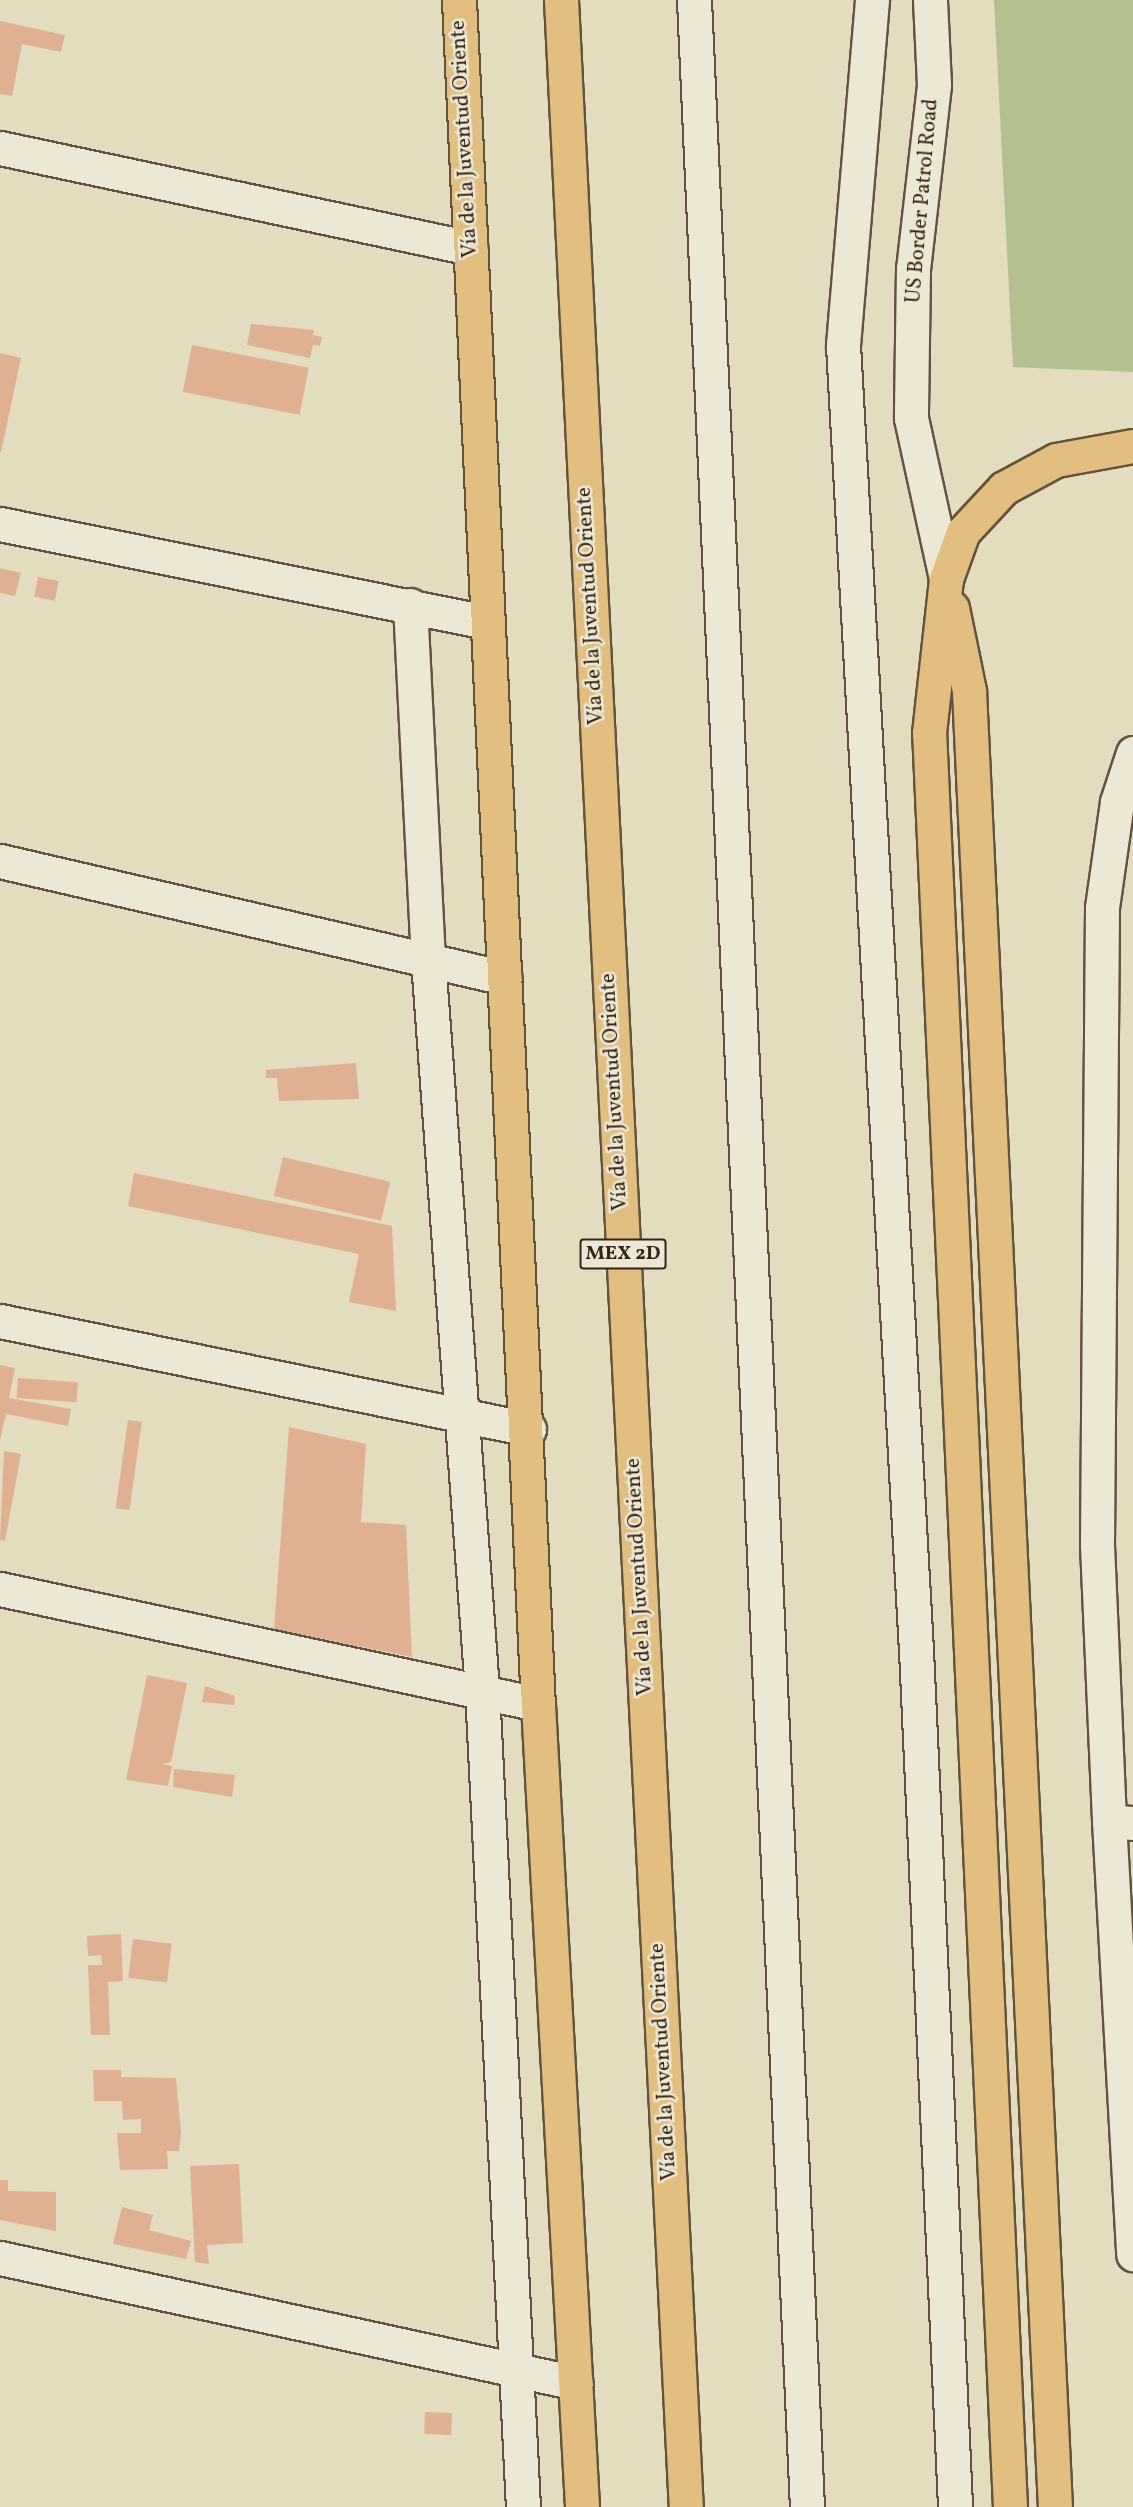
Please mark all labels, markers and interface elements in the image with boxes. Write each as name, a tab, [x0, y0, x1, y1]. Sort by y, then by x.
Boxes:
street label: Vía de la Juventud Oriente	[446, 20, 484, 258]
street label: US Border Patrol Road	[902, 98, 944, 304]
street label: Vía de la Juventud Oriente	[572, 487, 610, 725]
street label: Vía de la Juventud Oriente	[596, 973, 634, 1211]
road number: MEX 2D	[580, 1237, 666, 1271]
street label: Vía de la Juventud Oriente	[621, 1458, 659, 1696]
street label: Vía de la Juventud Oriente	[645, 1943, 683, 2181]

